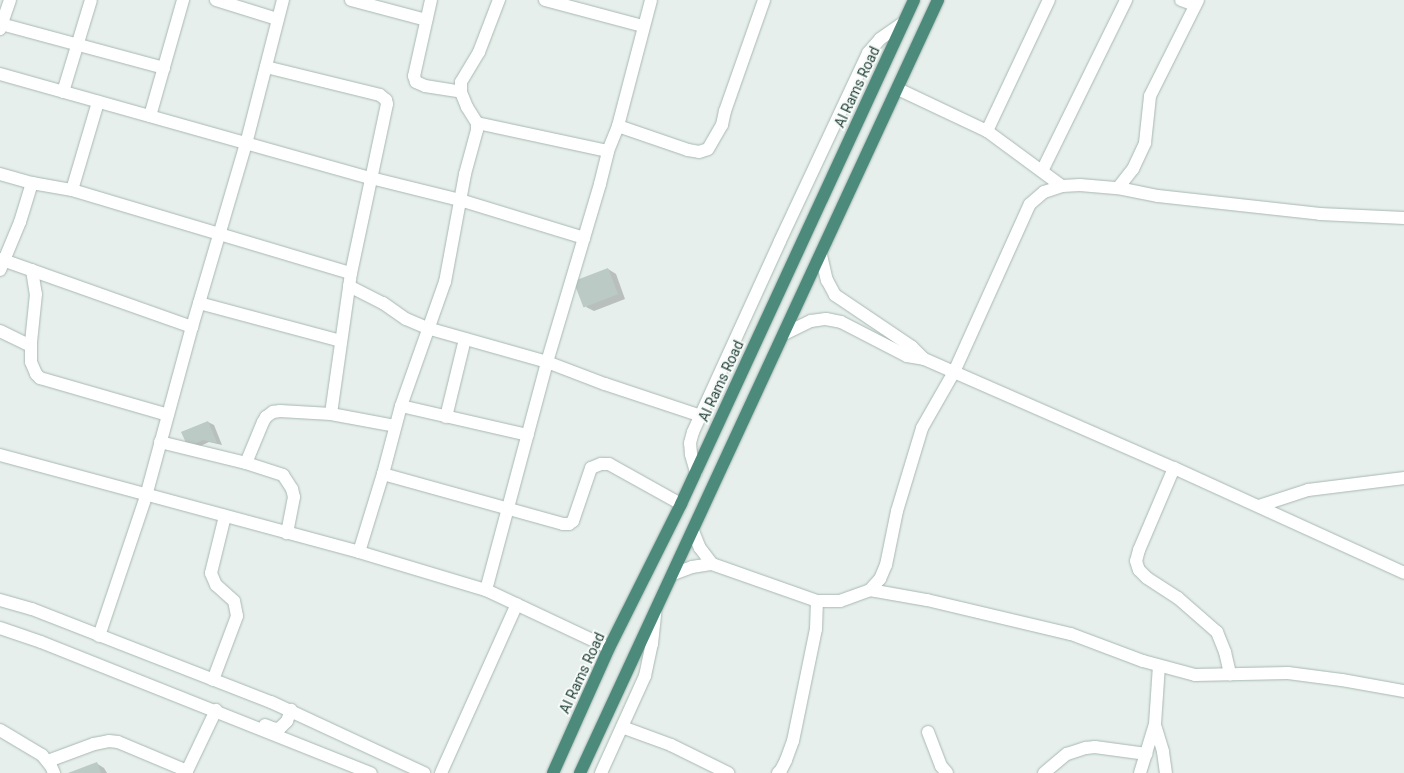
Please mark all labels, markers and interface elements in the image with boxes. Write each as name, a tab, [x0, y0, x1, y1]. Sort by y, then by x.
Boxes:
street label: Al Rams Road	[831, 44, 883, 130]
street label: Al Rams Road	[695, 338, 747, 424]
street label: Al Rams Road	[556, 630, 608, 716]

